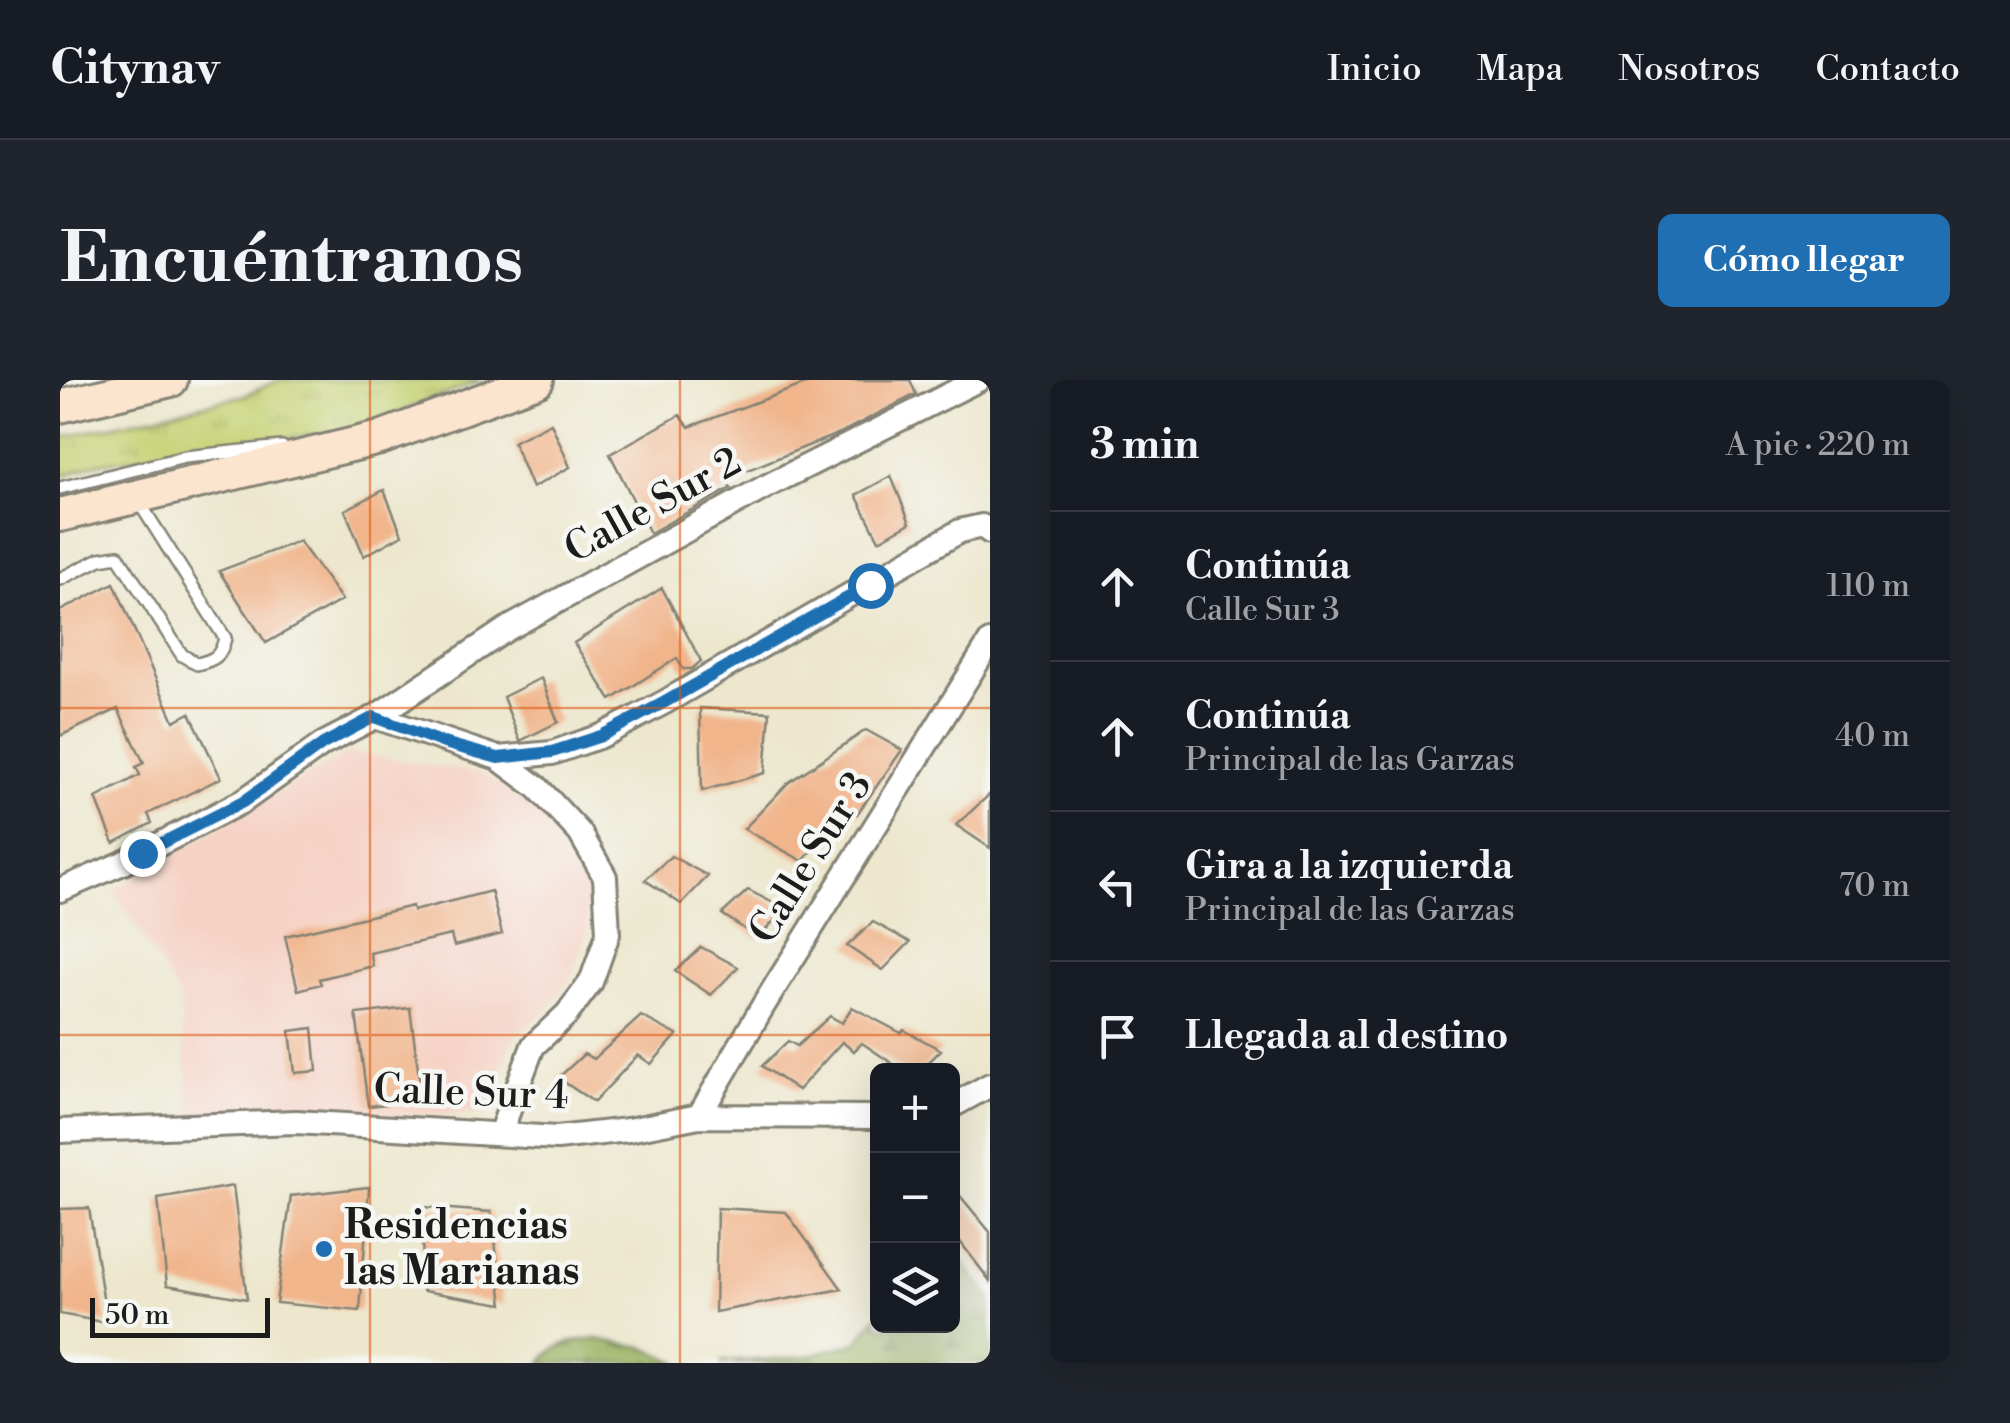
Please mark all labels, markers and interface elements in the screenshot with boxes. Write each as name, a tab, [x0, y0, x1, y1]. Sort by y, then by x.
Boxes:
text: Citynav	[50, 39, 220, 99]
text: Inicio	[1327, 48, 1422, 91]
text: Mapa	[1477, 48, 1563, 91]
text: Nosotros	[1618, 48, 1760, 91]
text: Contacto	[1815, 48, 1960, 91]
button: Cómo llegar	[1658, 214, 1950, 307]
text: Encuéntranos	[60, 216, 523, 304]
text: 3 min	[1090, 419, 1199, 472]
text: A pie · 220 m	[1725, 425, 1910, 465]
street label: Calle Sur 2	[556, 437, 750, 575]
text: Continúa	[1185, 543, 1351, 590]
icon: ahead	[1090, 559, 1145, 614]
route start	[848, 563, 894, 609]
text: 110 m	[1827, 566, 1910, 606]
text: Calle Sur 3	[1185, 590, 1340, 630]
text: Continúa	[1185, 693, 1351, 740]
icon: ahead	[1090, 709, 1145, 764]
text: 40 m	[1835, 716, 1910, 756]
text: Principal de las Garzas	[1185, 740, 1515, 780]
street label: Calle Sur 3	[739, 763, 883, 953]
route end	[120, 831, 166, 877]
text: Gira a la izquierda	[1185, 843, 1513, 890]
icon: left	[1090, 859, 1145, 914]
text: 70 m	[1839, 866, 1910, 906]
text: Principal de las Garzas	[1185, 890, 1515, 930]
icon: arrive	[1090, 1009, 1145, 1064]
text: Llegada al destino	[1185, 1013, 1508, 1060]
map controls	[870, 1063, 960, 1333]
button: +	[870, 1063, 960, 1153]
street label: Calle Sur 4	[373, 1065, 569, 1121]
button: −	[870, 1153, 960, 1243]
place label: Residencias las Marianas	[344, 1201, 580, 1297]
marker: Residencias las Marianas	[313, 1238, 335, 1260]
button: layers	[870, 1243, 960, 1333]
scale bar	[90, 1293, 270, 1338]
text: 50 m	[105, 1298, 169, 1333]

